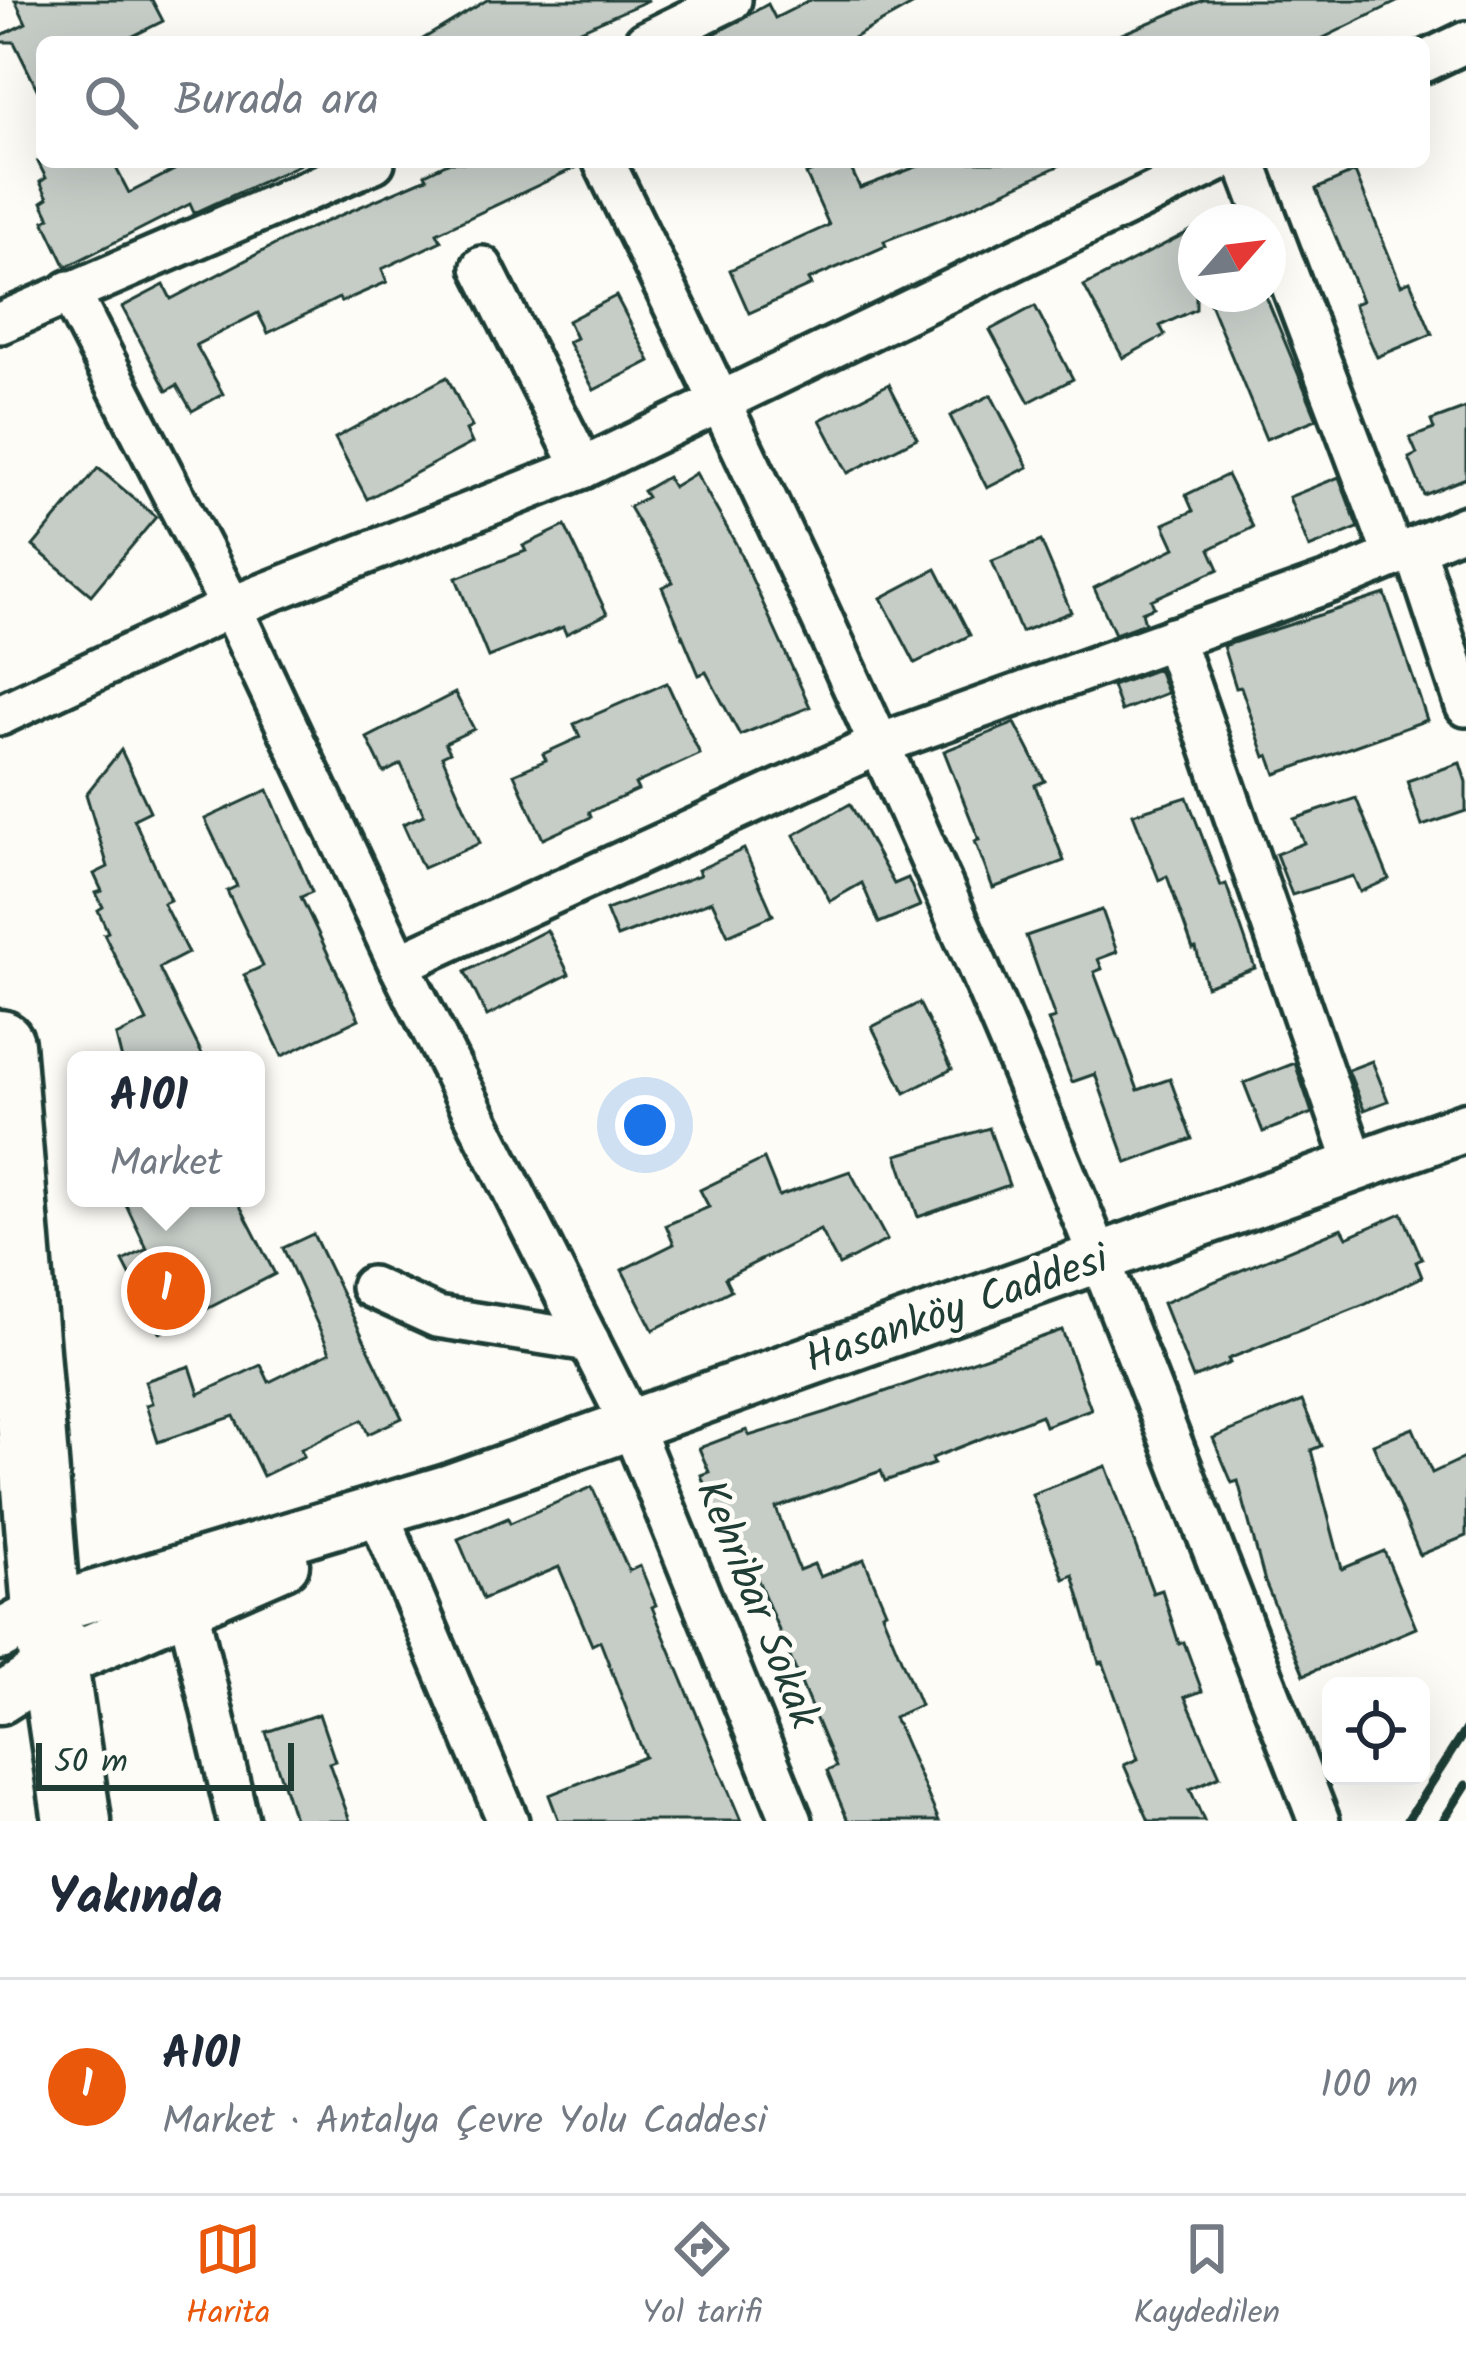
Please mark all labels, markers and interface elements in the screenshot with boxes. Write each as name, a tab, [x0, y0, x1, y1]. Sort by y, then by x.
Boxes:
search box	[36, 36, 1430, 168]
text: Burada ara	[174, 66, 379, 138]
icon: search	[78, 69, 144, 135]
north arrow	[1178, 204, 1286, 312]
popup	[67, 1051, 265, 1207]
text: A101	[110, 1062, 188, 1134]
your location	[615, 1095, 675, 1155]
text: Market	[110, 1134, 222, 1196]
street label: Hasanköy Caddesi	[796, 1226, 1119, 1393]
pin: 1	[127, 1246, 205, 1336]
street label: Kehribar Sokak	[676, 1471, 836, 1740]
map controls	[1322, 1677, 1430, 1785]
button: locate	[1322, 1677, 1430, 1785]
scale bar	[36, 1737, 294, 1790]
text: 50 m	[54, 1737, 128, 1790]
text: Yakında	[48, 1859, 223, 1940]
text: A101	[162, 2020, 241, 2092]
text: 1	[81, 2056, 93, 2118]
text: 100 m	[1320, 2056, 1418, 2118]
text: Market · Antalya Çevre Yolu Caddesi	[162, 2092, 767, 2154]
tab: Harita	[186, 2216, 270, 2341]
tab: Yol tarifi	[642, 2216, 762, 2341]
tab: Kaydedilen	[1134, 2216, 1280, 2341]

